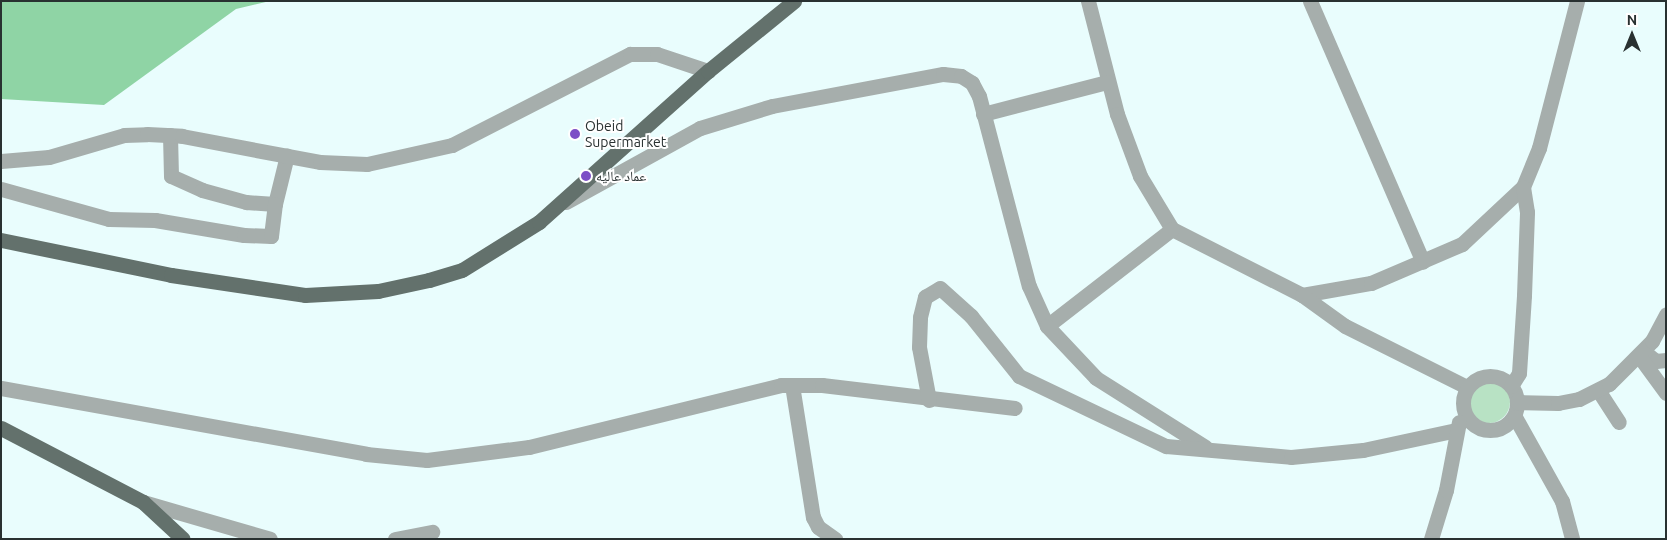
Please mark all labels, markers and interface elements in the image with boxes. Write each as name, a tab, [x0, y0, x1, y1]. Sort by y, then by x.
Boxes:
north arrow	[1607, 10, 1657, 60]
text: N	[1627, 12, 1637, 28]
place label: Obeid Supermarket	[585, 118, 666, 150]
marker: Obeid Supermarket	[569, 128, 581, 140]
place label: عماد عاليه	[596, 168, 646, 184]
marker: عماد عاليه	[580, 170, 592, 182]

